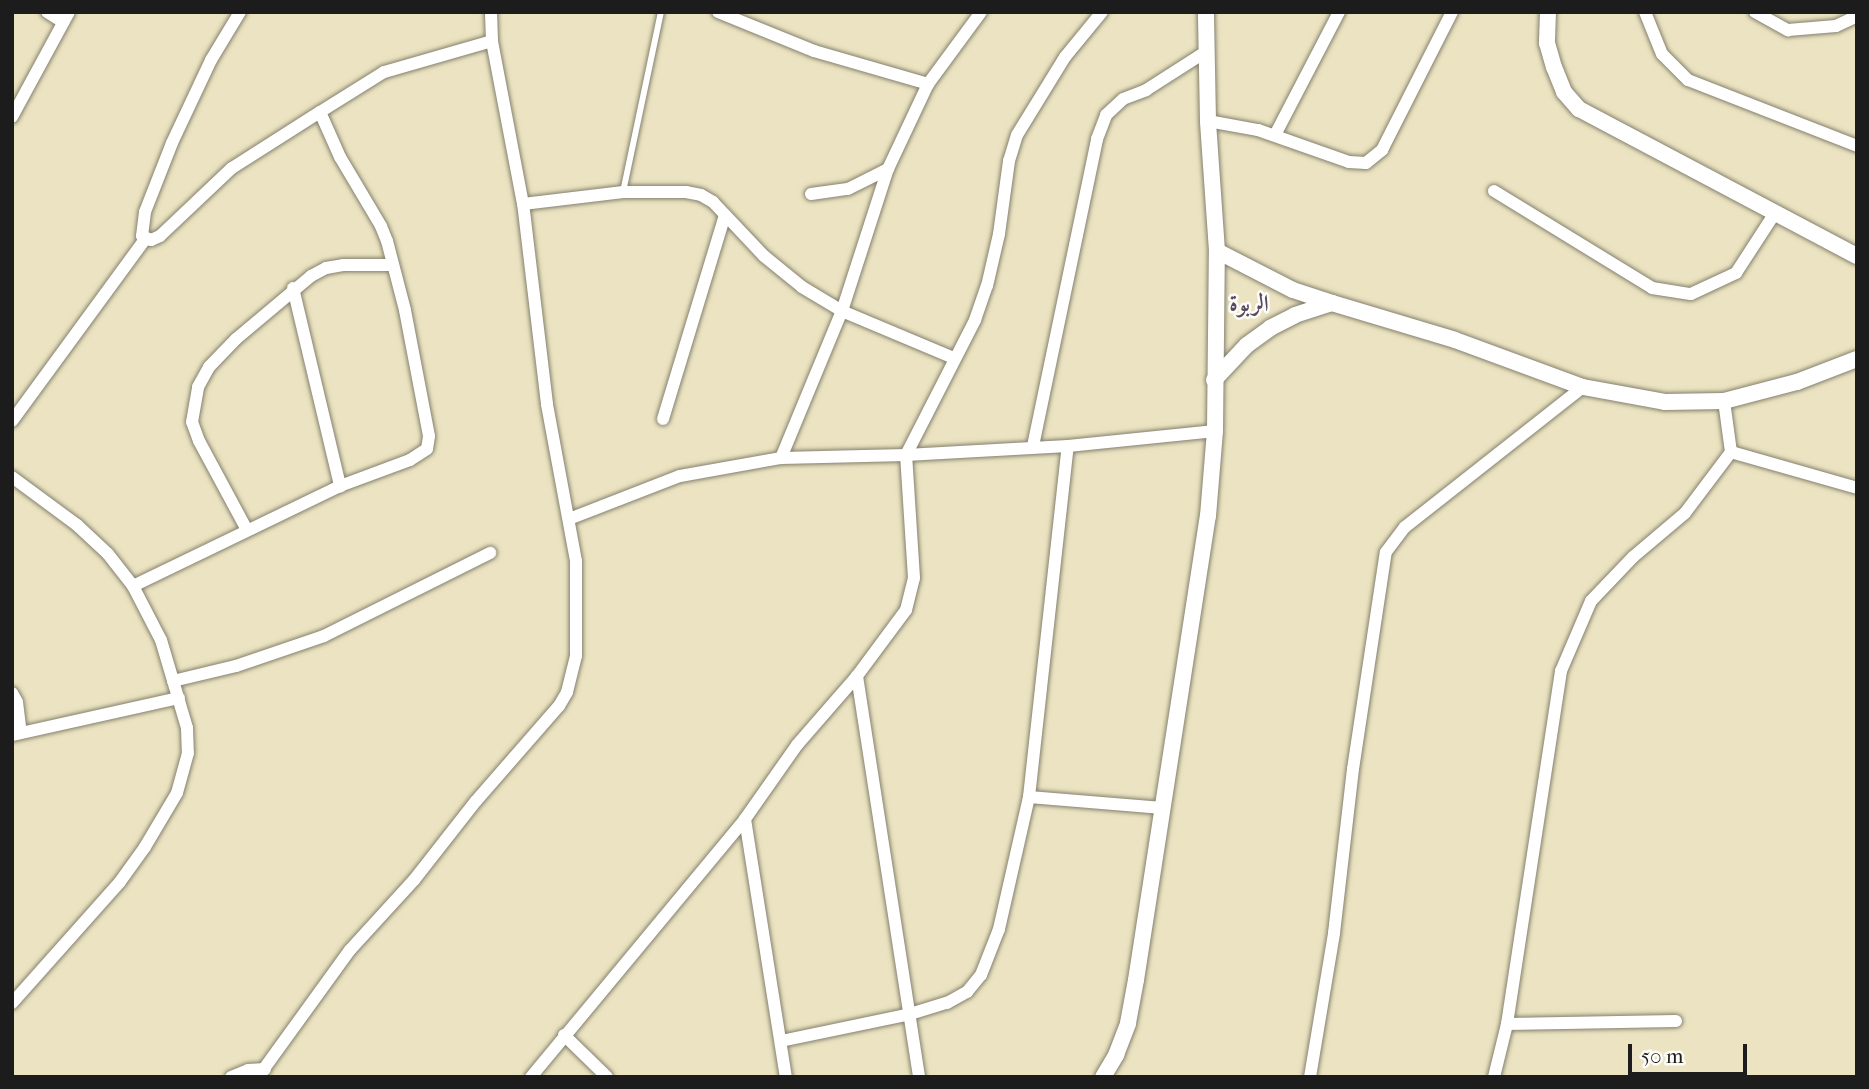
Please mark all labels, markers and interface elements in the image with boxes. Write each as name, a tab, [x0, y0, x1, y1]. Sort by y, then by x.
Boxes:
district label: الربوة	[1229, 290, 1269, 318]
scale bar	[1631, 1030, 1750, 1074]
text: 50 m	[1641, 1044, 1684, 1068]

